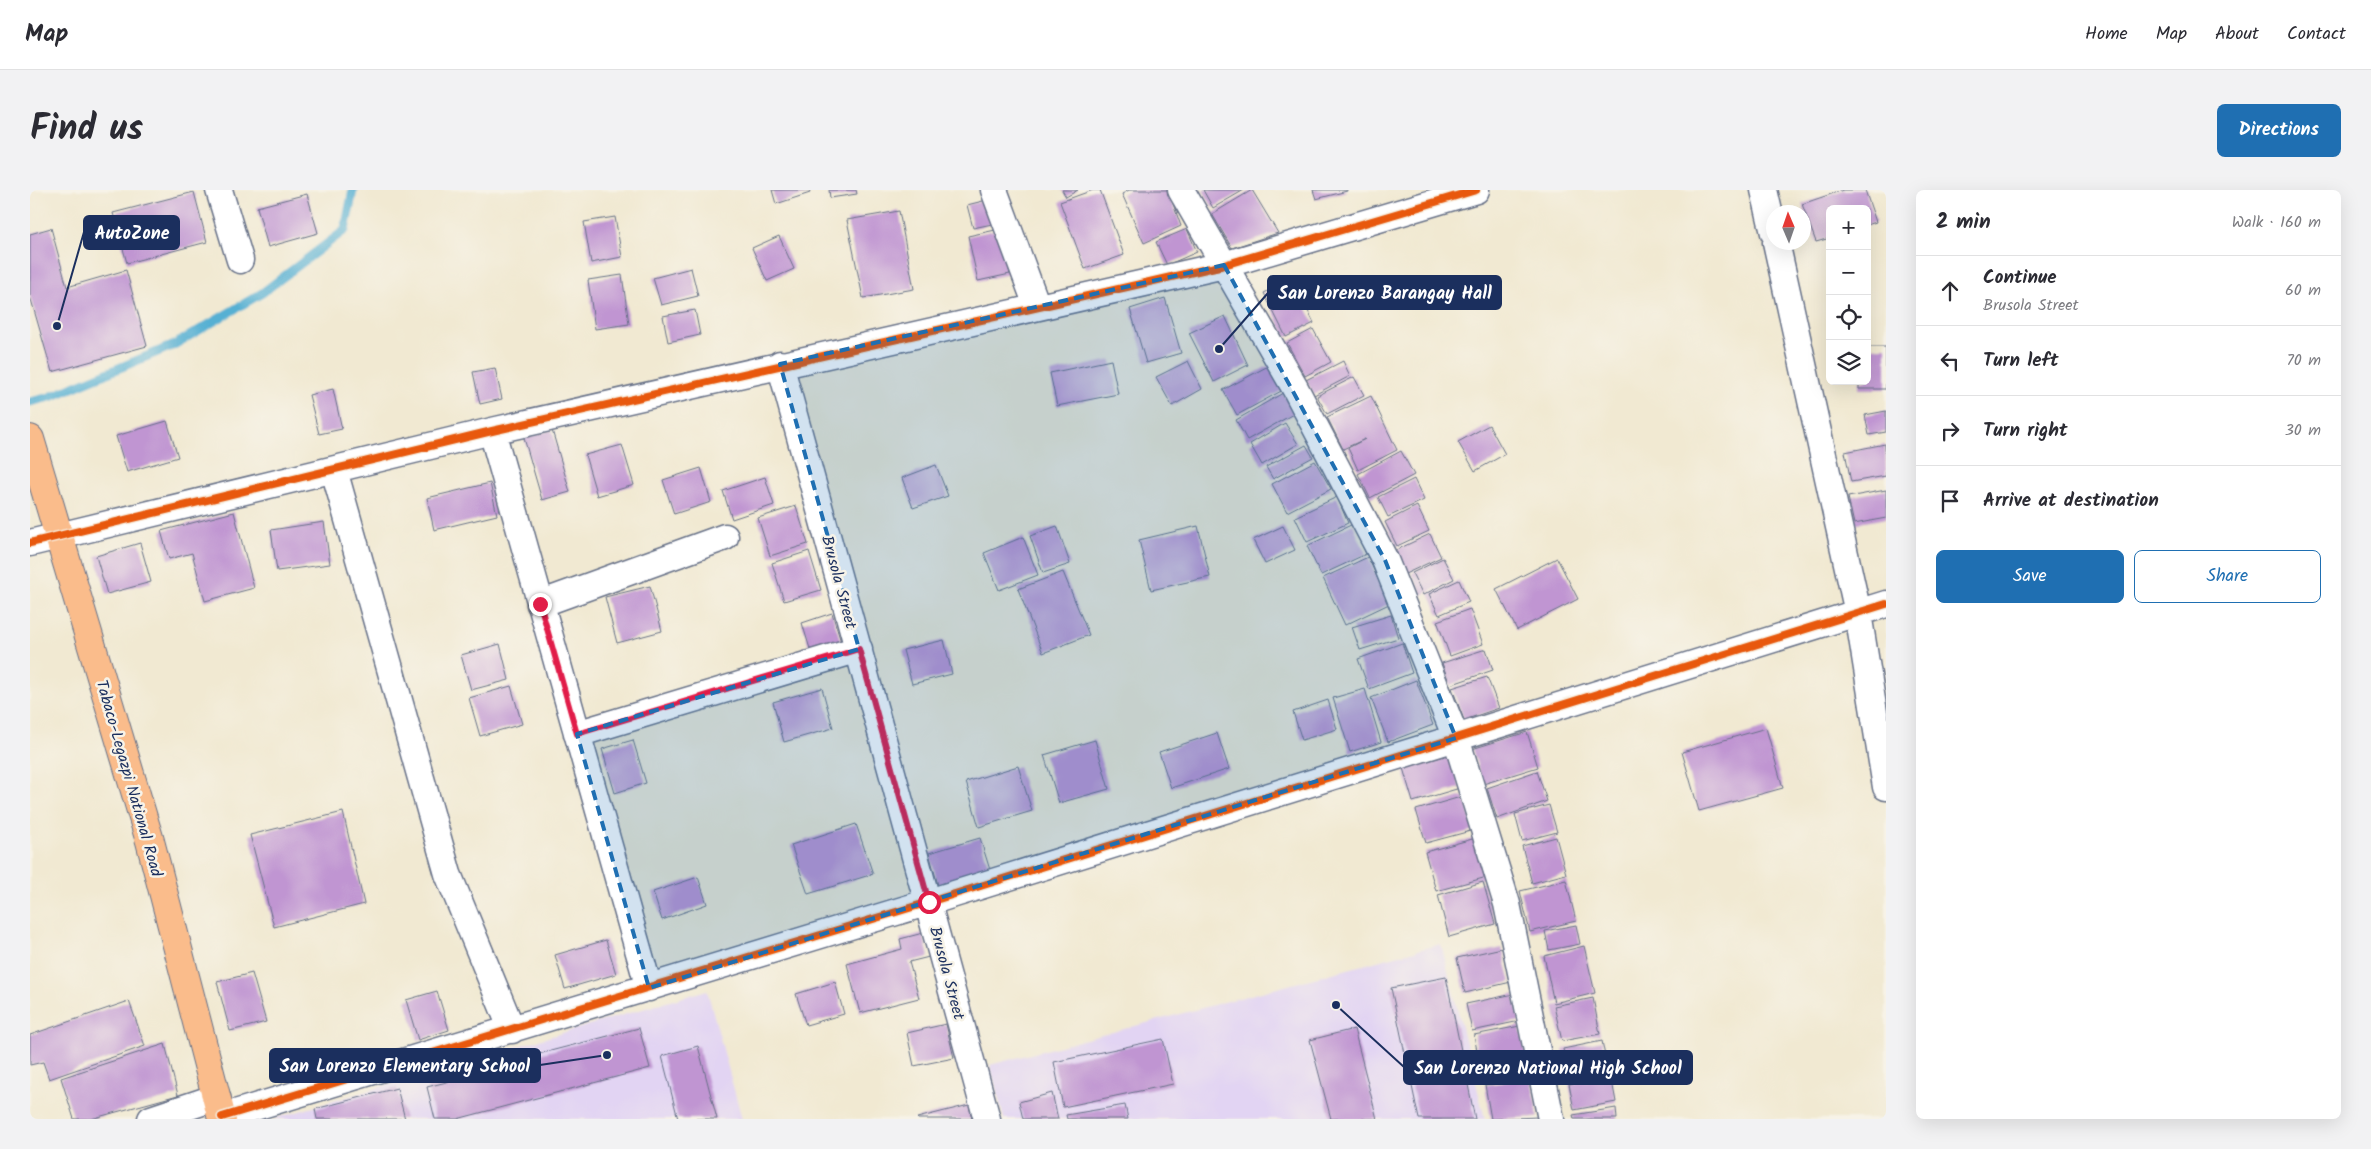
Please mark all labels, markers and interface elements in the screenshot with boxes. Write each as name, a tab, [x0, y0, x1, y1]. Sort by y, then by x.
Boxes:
text: Map	[25, 15, 68, 54]
text: Home	[2085, 20, 2128, 49]
text: Map	[2156, 20, 2187, 49]
text: About	[2215, 20, 2259, 49]
text: Contact	[2287, 20, 2346, 49]
text: Find us	[30, 102, 143, 158]
button: Directions	[2217, 104, 2341, 157]
north arrow	[1766, 205, 1811, 250]
map controls	[1826, 205, 1871, 385]
button: +	[1826, 205, 1871, 250]
text: 2 min	[1936, 206, 1991, 239]
text: Walk · 160 m	[2232, 210, 2321, 235]
callout: AutoZone	[84, 216, 179, 249]
text: AutoZone	[94, 220, 170, 249]
button: −	[1826, 250, 1871, 295]
text: Continue	[1983, 263, 2056, 293]
callout: San Lorenzo Barangay Hall	[1268, 276, 1501, 309]
icon: ahead	[1936, 277, 1964, 305]
text: 60 m	[2285, 278, 2321, 303]
text: San Lorenzo Barangay Hall	[1278, 280, 1492, 309]
text: Brusola Street	[1983, 293, 2079, 318]
button: locate	[1826, 295, 1871, 340]
button: layers	[1826, 340, 1871, 385]
text: Turn left	[1983, 346, 2058, 376]
icon: left	[1936, 347, 1964, 375]
text: 70 m	[2286, 348, 2321, 373]
text: Turn right	[1983, 416, 2068, 446]
icon: right	[1936, 417, 1964, 445]
text: 30 m	[2285, 418, 2321, 443]
text: Arrive at destination	[1983, 486, 2159, 516]
icon: arrive	[1936, 487, 1964, 515]
street label: Brusola Street	[814, 533, 863, 633]
button: Save	[1936, 550, 2124, 603]
button: Share	[2134, 550, 2321, 603]
route end	[529, 593, 552, 616]
street label: Tabaco-Legazpi National Road	[88, 677, 169, 881]
route start	[918, 891, 941, 914]
street label: Brusola Street	[922, 924, 971, 1024]
callout: San Lorenzo Elementary School	[270, 1049, 540, 1082]
callout: San Lorenzo National High School	[1404, 1051, 1692, 1084]
text: San Lorenzo Elementary School	[280, 1053, 530, 1082]
text: San Lorenzo National High School	[1414, 1055, 1682, 1084]

